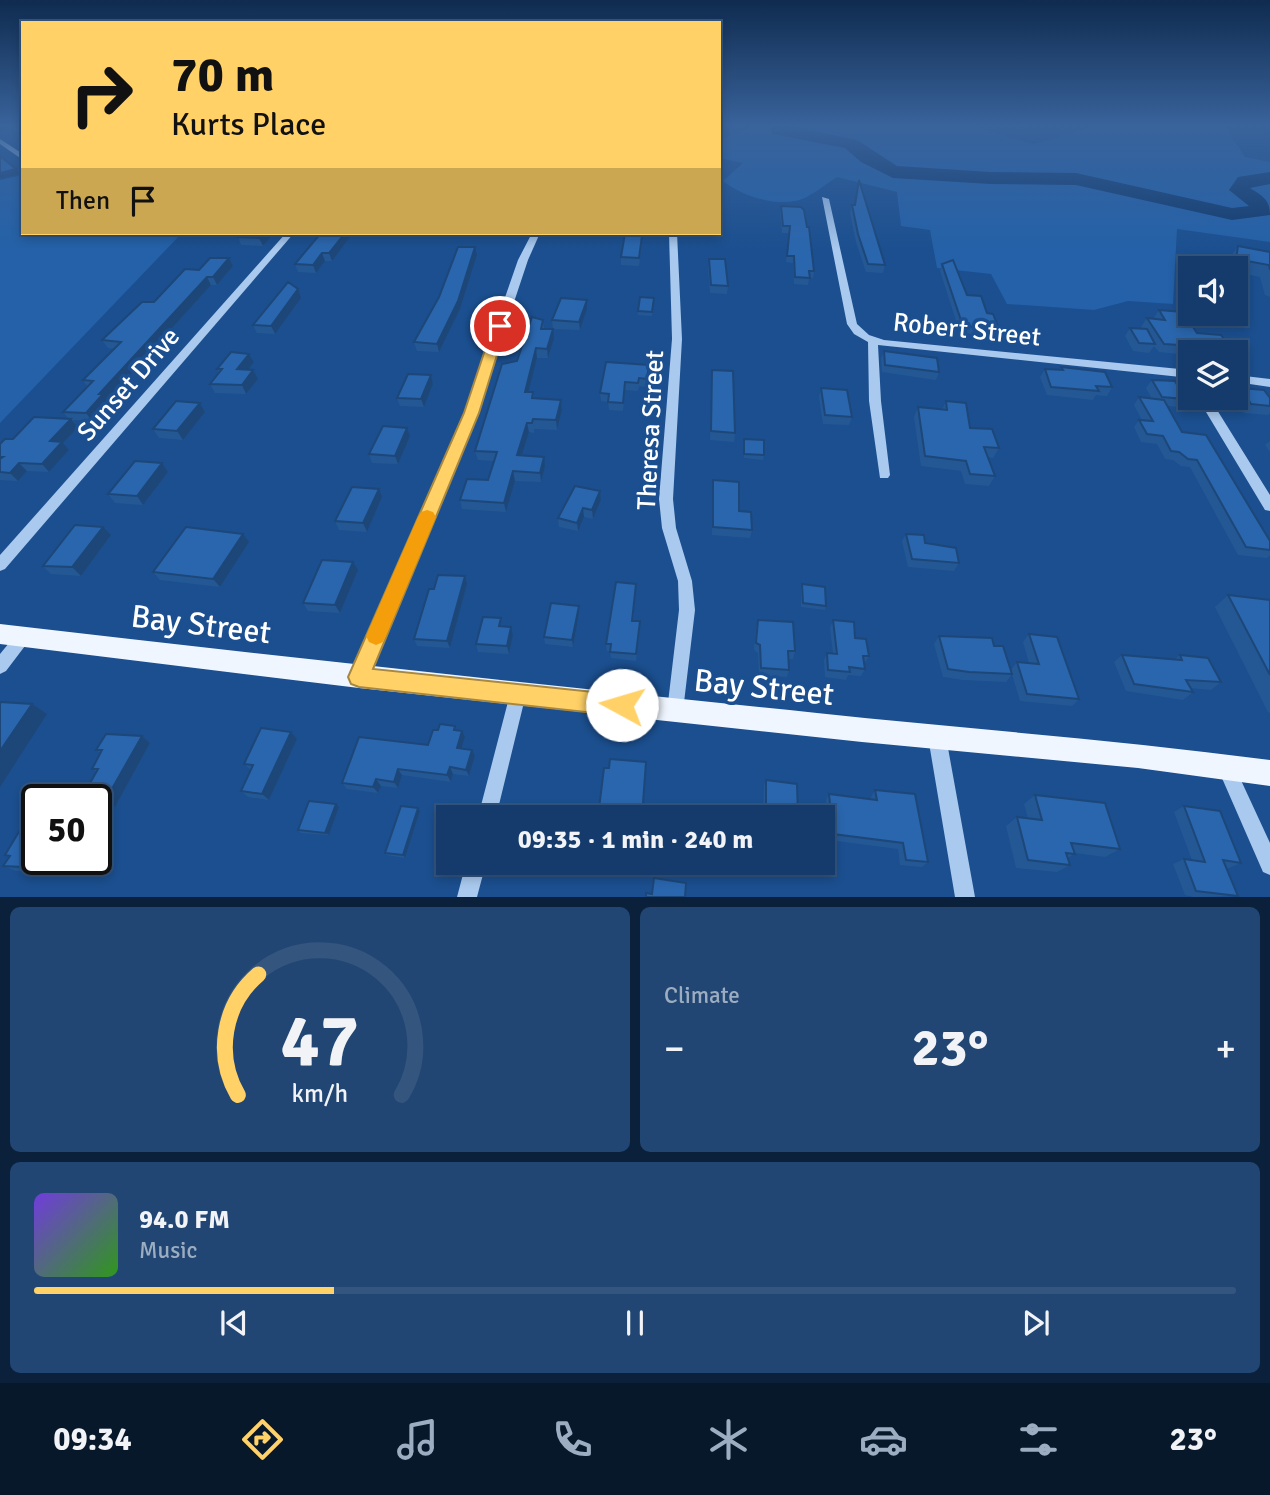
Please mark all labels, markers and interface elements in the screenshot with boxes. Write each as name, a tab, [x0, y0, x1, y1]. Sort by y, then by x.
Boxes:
text: 70 m	[171, 45, 274, 105]
icon: right	[56, 49, 147, 140]
text: Kurts Place	[171, 105, 326, 144]
icon: arrive	[124, 182, 162, 220]
text: Then	[56, 185, 110, 217]
map controls	[1178, 256, 1248, 410]
button: sound	[1178, 256, 1248, 326]
pin	[470, 296, 530, 356]
street label: Robert Street	[892, 306, 1042, 354]
icon: arrive	[481, 307, 519, 345]
street label: Sunset Drive	[71, 321, 187, 448]
button: layers	[1178, 340, 1248, 410]
street label: Theresa Street	[631, 349, 671, 511]
street label: Bay Street	[129, 597, 273, 652]
street label: Bay Street	[692, 661, 836, 714]
position arrow	[585, 668, 659, 742]
speed limit sign: 50	[21, 784, 112, 875]
text: 09:35 · 1 min · 240 m	[518, 824, 753, 856]
text: Climate	[664, 981, 740, 1010]
text: 47	[281, 998, 359, 1087]
text: 23°	[912, 1016, 988, 1080]
text: −	[664, 1025, 685, 1072]
text: +	[1215, 1025, 1236, 1072]
text: km/h	[292, 1078, 348, 1109]
text: 94.0 FM	[139, 1204, 230, 1236]
text: Music	[139, 1236, 197, 1265]
icon: previous	[215, 1304, 253, 1342]
icon: pause	[616, 1304, 654, 1342]
icon: next	[1017, 1304, 1055, 1342]
icon: directions	[238, 1415, 287, 1464]
icon: music	[393, 1415, 442, 1464]
icon: phone	[548, 1415, 597, 1464]
icon: climate	[704, 1415, 753, 1464]
icon: car	[859, 1415, 908, 1464]
icon: filters	[1014, 1415, 1063, 1464]
text: 09:34	[53, 1420, 132, 1459]
text: 23°	[1169, 1420, 1217, 1459]

